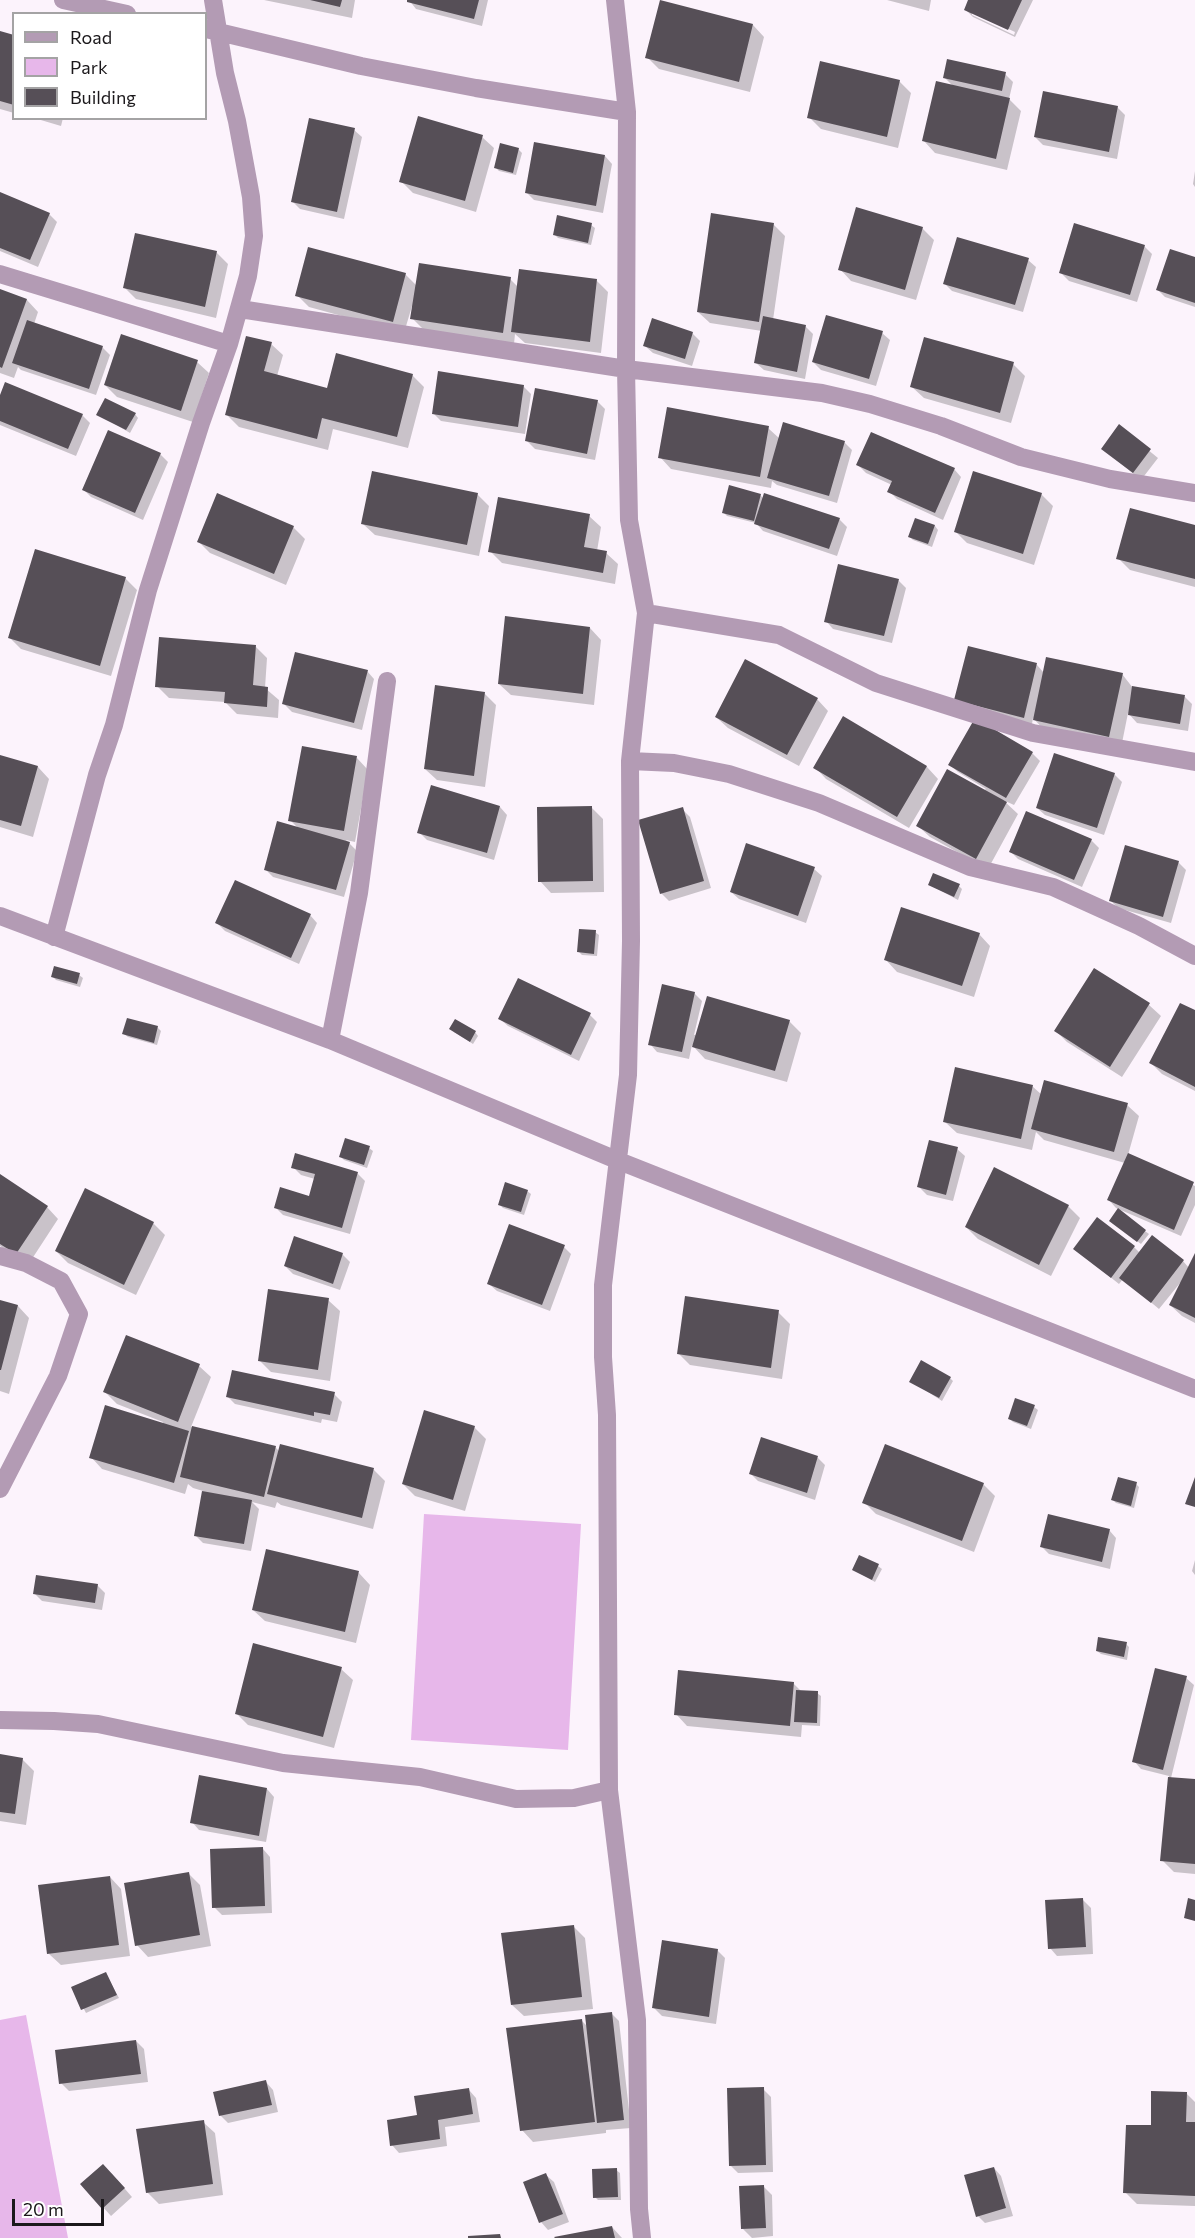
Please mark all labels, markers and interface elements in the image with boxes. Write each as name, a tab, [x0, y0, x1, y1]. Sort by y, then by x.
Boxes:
legend	[12, 12, 207, 120]
text: Road	[70, 26, 112, 48]
text: Park	[70, 56, 108, 78]
text: Building	[70, 86, 136, 108]
scale bar	[15, 2187, 106, 2225]
text: 20 m	[23, 2198, 64, 2220]

